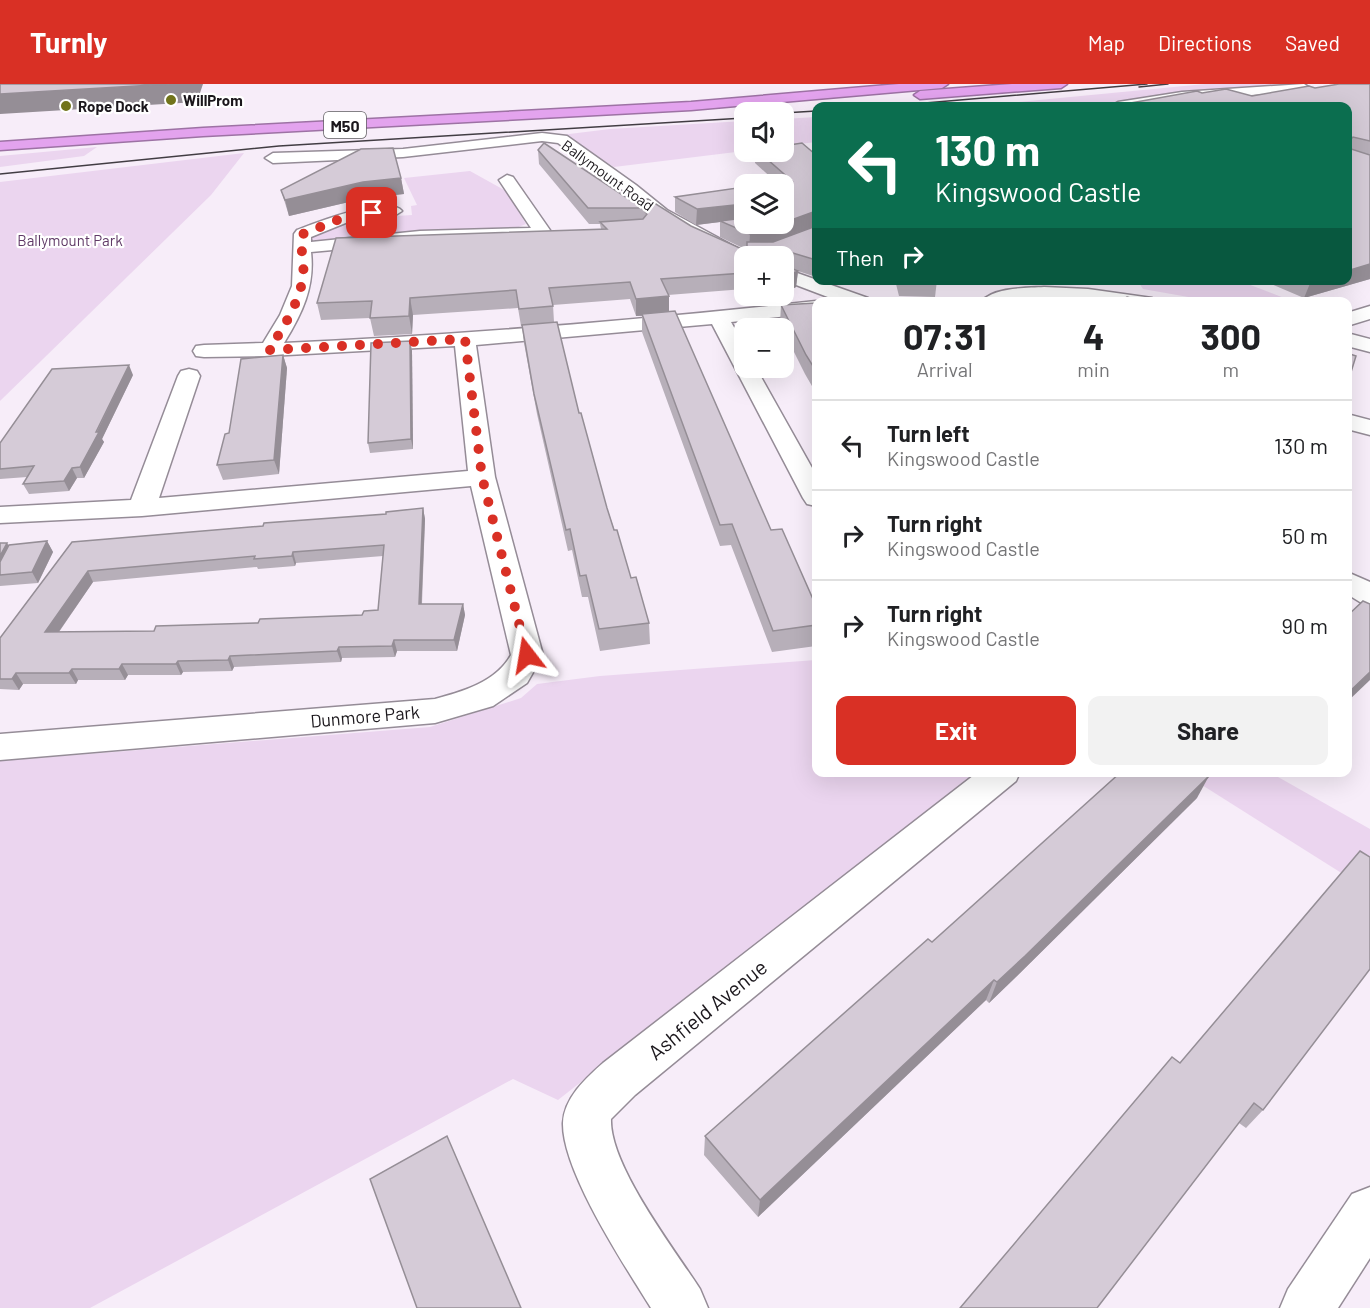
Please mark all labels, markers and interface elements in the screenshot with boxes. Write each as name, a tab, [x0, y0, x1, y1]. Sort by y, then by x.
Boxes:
text: Turnly	[30, 25, 107, 59]
text: Map	[1088, 30, 1125, 55]
text: Directions	[1158, 30, 1252, 55]
text: Saved	[1285, 30, 1340, 55]
place label: WillProm	[183, 91, 243, 109]
marker: WillProm	[164, 93, 178, 107]
place label: Rope Dock	[78, 97, 149, 115]
marker: Rope Dock	[59, 99, 73, 113]
map controls	[734, 102, 794, 378]
button: sound	[734, 102, 794, 162]
road number: M50	[324, 112, 366, 138]
text: 130 m	[935, 124, 1040, 174]
icon: left	[836, 126, 914, 204]
street label: Ballymount Road	[559, 136, 657, 214]
button: layers	[734, 174, 794, 234]
text: Kingswood Castle	[935, 175, 1141, 207]
pin	[346, 187, 397, 238]
icon: arrive	[355, 196, 388, 229]
park label: Ballymount Park	[17, 231, 123, 249]
icon: right	[896, 240, 929, 273]
text: Then	[836, 244, 884, 270]
button: +	[734, 246, 794, 306]
text: 07:31	[903, 314, 986, 357]
text: 4	[1083, 314, 1104, 357]
text: 300	[1201, 314, 1261, 357]
button: −	[734, 318, 794, 378]
text: Arrival	[917, 357, 973, 381]
text: min	[1077, 357, 1110, 381]
text: m	[1223, 357, 1239, 381]
text: Turn left	[887, 420, 970, 446]
icon: left	[836, 429, 869, 462]
text: 130 m	[1274, 432, 1328, 458]
text: Kingswood Castle	[887, 446, 1040, 470]
text: Turn right	[887, 510, 982, 536]
icon: right	[836, 519, 869, 552]
text: 50 m	[1282, 522, 1328, 548]
text: Kingswood Castle	[887, 536, 1040, 560]
text: Turn right	[887, 600, 982, 626]
icon: right	[836, 609, 869, 642]
text: 90 m	[1282, 612, 1328, 638]
position arrow	[495, 623, 559, 687]
text: Kingswood Castle	[887, 626, 1040, 650]
button: Exit	[836, 696, 1076, 765]
button: Share	[1088, 696, 1328, 765]
street label: Dunmore Park	[309, 700, 421, 732]
street label: Ashfield Avenue	[643, 954, 771, 1064]

